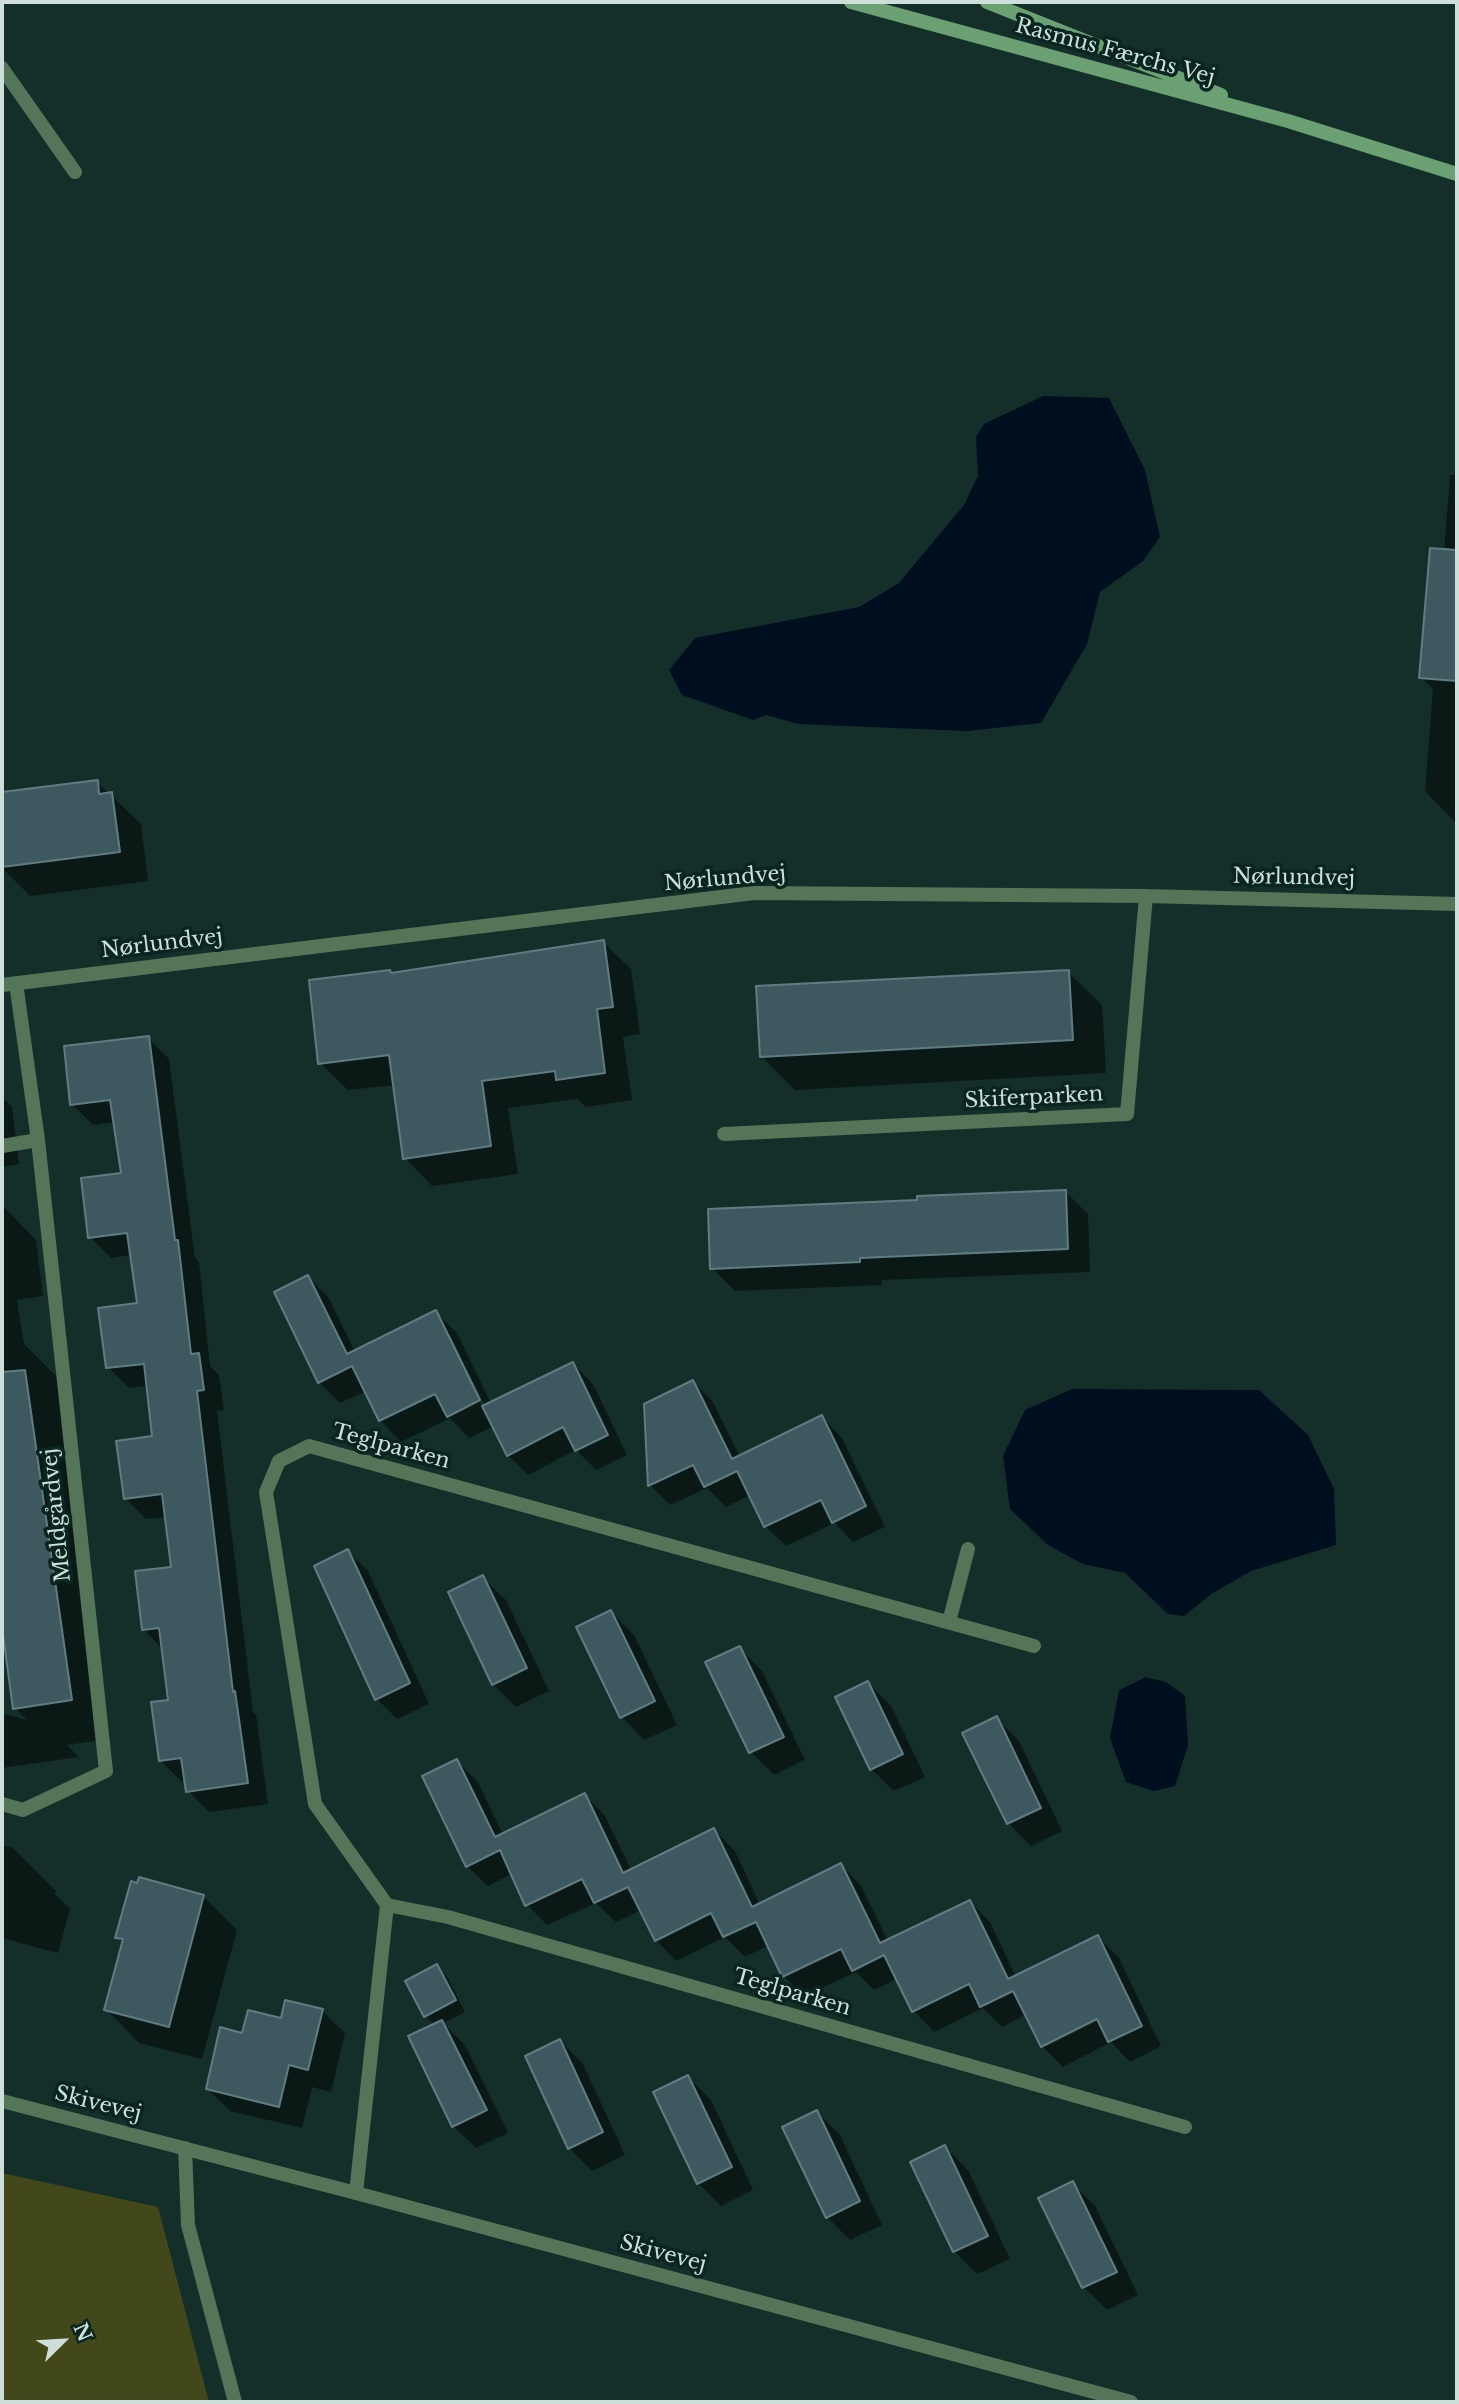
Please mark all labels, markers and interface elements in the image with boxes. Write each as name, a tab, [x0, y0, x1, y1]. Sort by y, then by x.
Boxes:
street label: Rasmus Færchs Vej	[1013, 13, 1217, 91]
street label: Nørlundvej	[663, 861, 787, 897]
street label: Nørlundvej	[1233, 864, 1355, 892]
street label: Nørlundvej	[100, 924, 224, 964]
street label: Skiferparken	[964, 1082, 1104, 1114]
street label: Teglparken	[329, 1419, 453, 1475]
street label: Meldgårdvej	[37, 1447, 77, 1583]
street label: Teglparken	[731, 1964, 853, 2022]
street label: Skivevej	[52, 2081, 144, 2127]
street label: Skivevej	[617, 2230, 709, 2278]
north arrow	[28, 2306, 98, 2376]
text: N	[69, 2319, 97, 2345]

